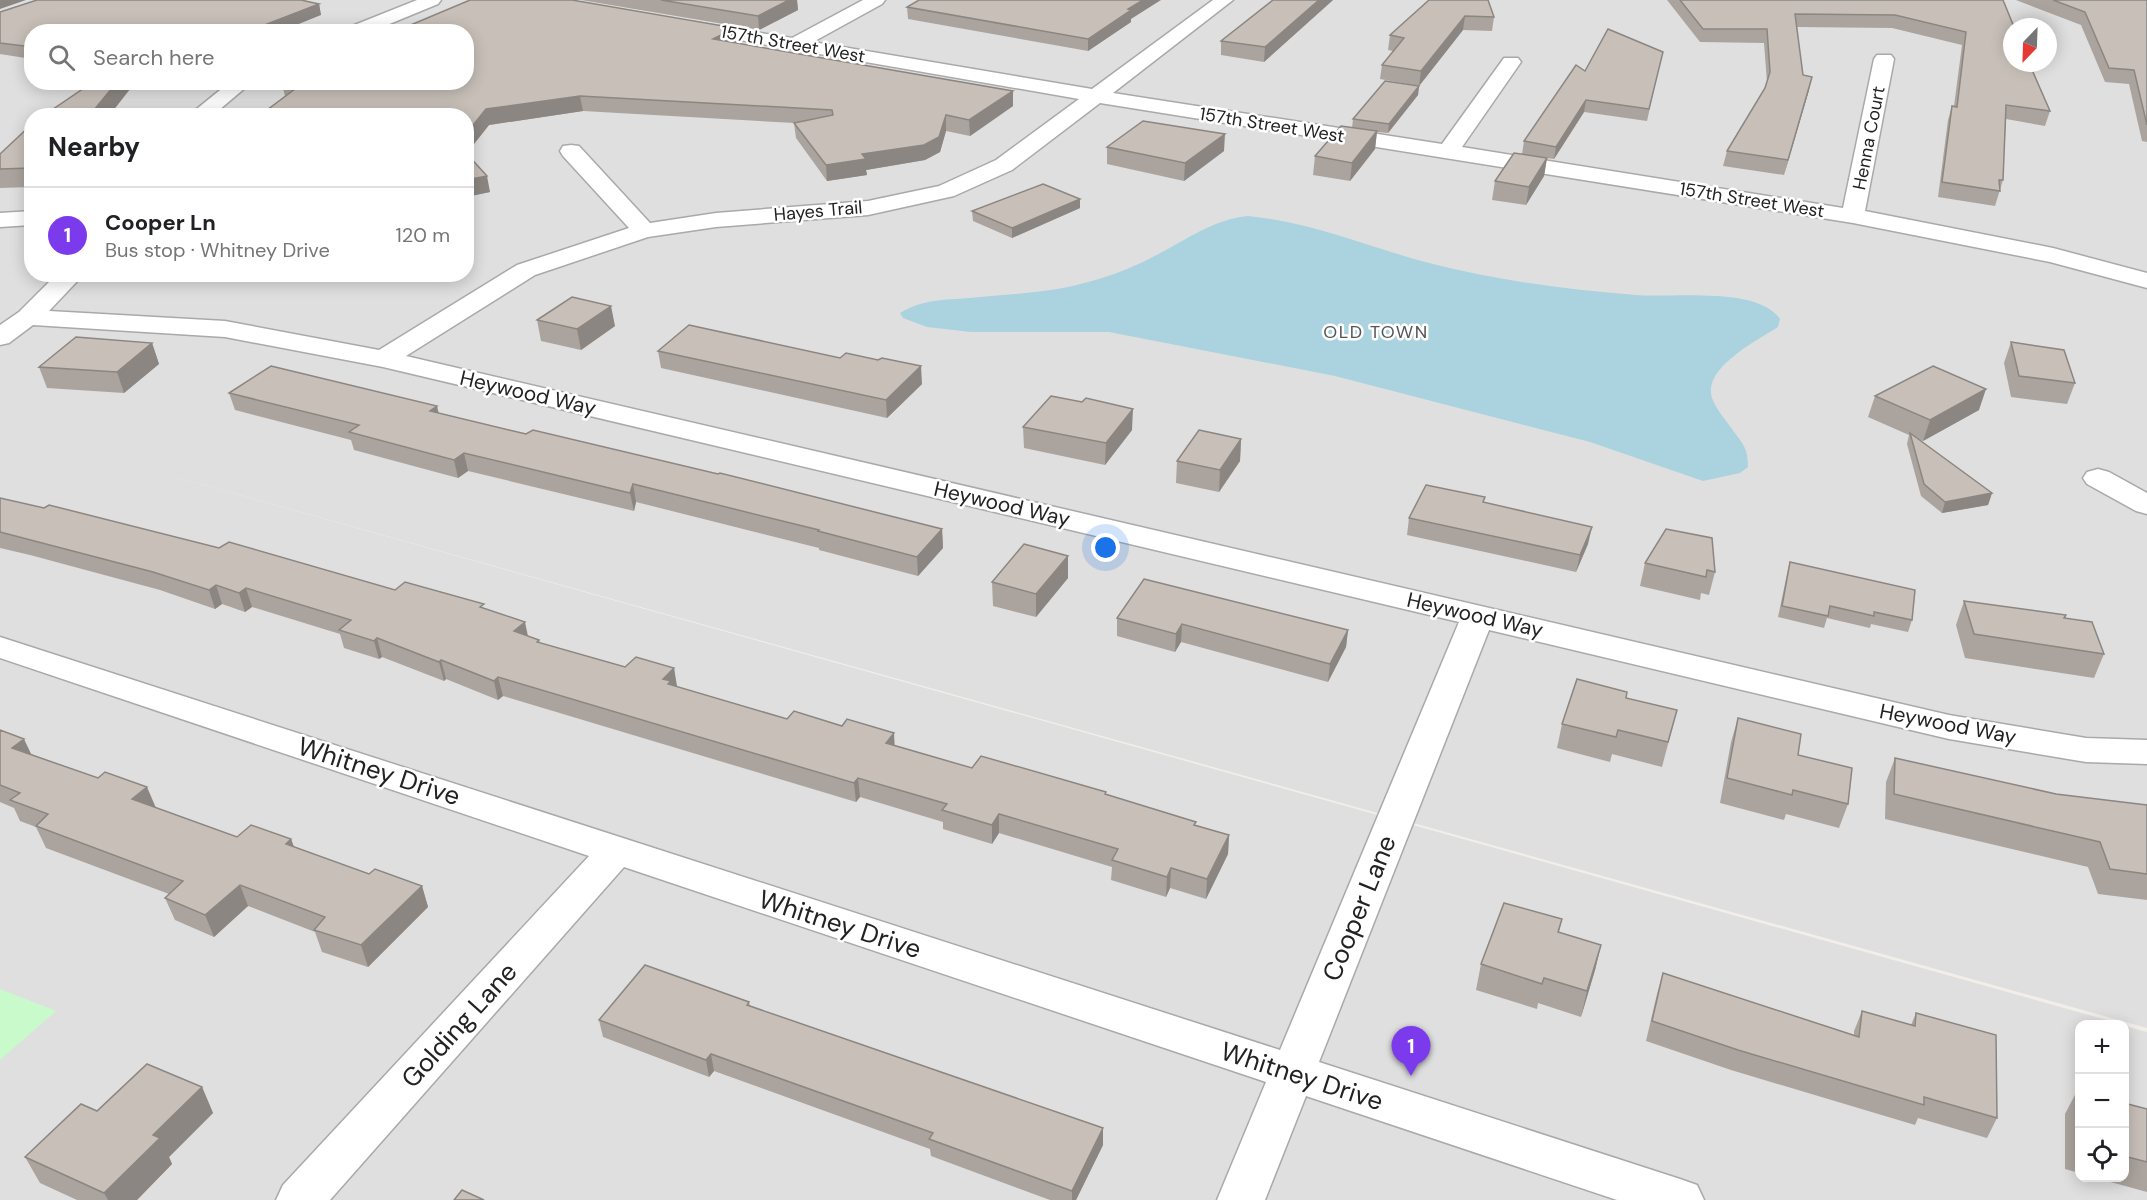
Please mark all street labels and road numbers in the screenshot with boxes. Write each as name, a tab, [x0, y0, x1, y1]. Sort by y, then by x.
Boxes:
street label: 157th Street West	[719, 19, 867, 69]
street label: Henna Court	[1847, 84, 1891, 192]
street label: 157th Street West	[1198, 102, 1346, 148]
street label: 157th Street West	[1678, 177, 1826, 223]
street label: Hayes Trail	[773, 195, 863, 227]
street label: Heywood Way	[457, 364, 599, 422]
street label: Heywood Way	[931, 475, 1073, 533]
street label: Heywood Way	[1404, 586, 1546, 644]
street label: Heywood Way	[1877, 697, 2019, 751]
street label: Whitney Drive	[294, 729, 464, 813]
street label: Cooper Lane	[1314, 830, 1404, 986]
street label: Whitney Drive	[755, 882, 925, 966]
street label: Golding Lane	[394, 955, 524, 1095]
street label: Whitney Drive	[1217, 1034, 1387, 1118]

